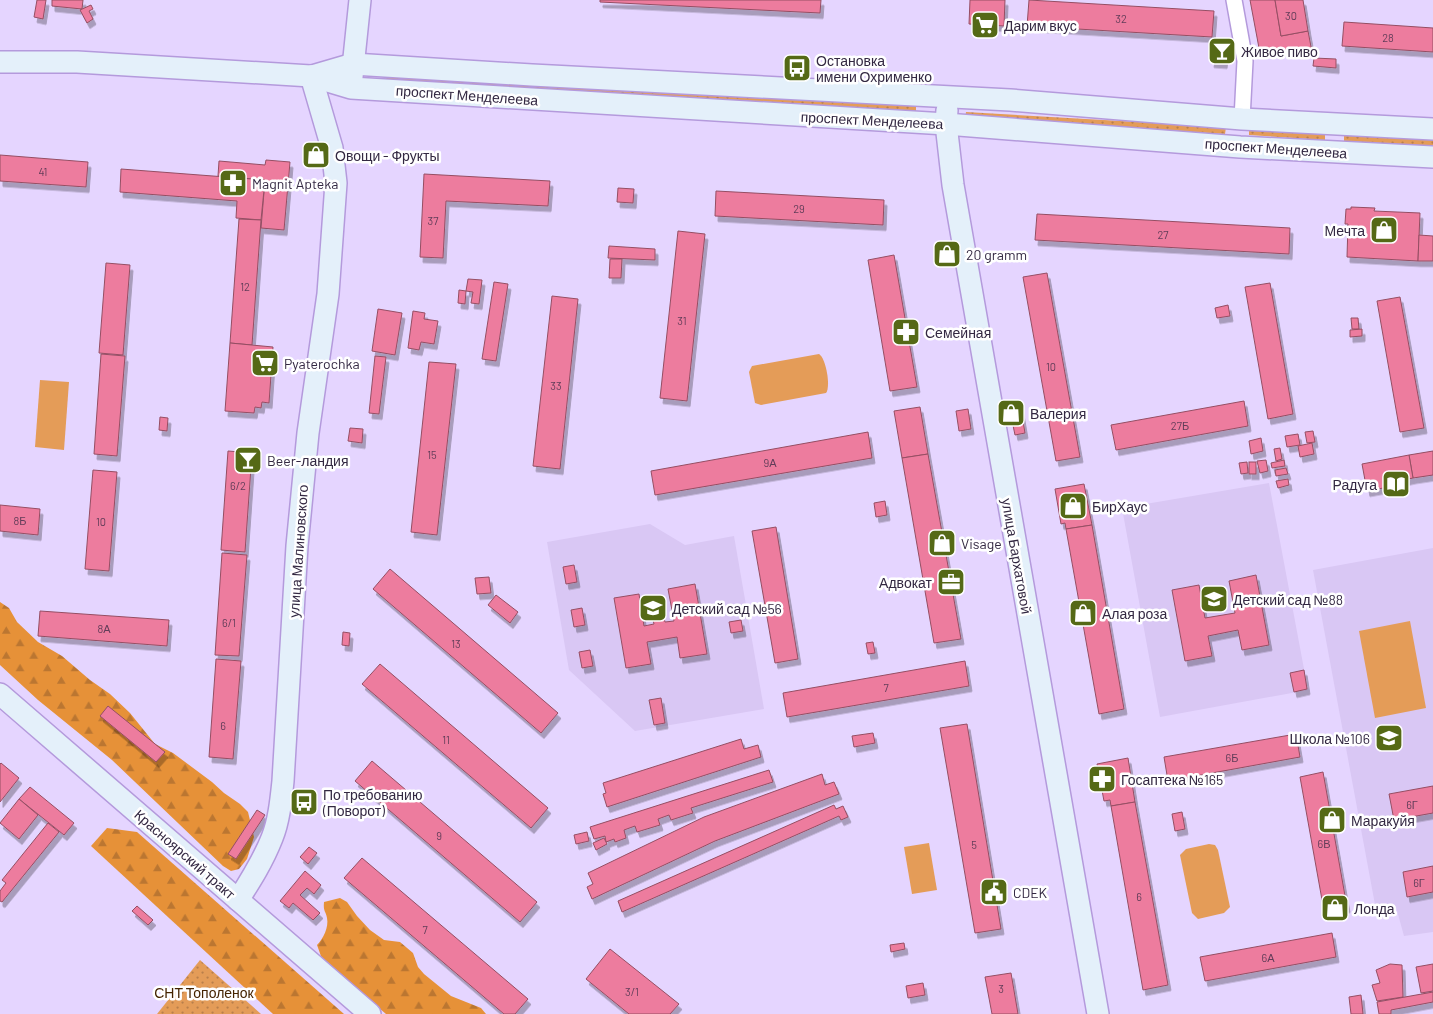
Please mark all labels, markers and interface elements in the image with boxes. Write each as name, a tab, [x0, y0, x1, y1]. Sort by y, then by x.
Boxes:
house number: 30	[1285, 9, 1297, 22]
supermarket icon: Дарим вкус	[970, 10, 1000, 40]
house number: 32	[1115, 12, 1127, 25]
place label: Дарим вкус	[1004, 17, 1077, 34]
house number: 28	[1382, 31, 1394, 44]
bar icon: Живое пиво	[1207, 36, 1237, 66]
place label: Живое пиво	[1241, 43, 1318, 60]
place label: Остановка имени Охрименко	[816, 52, 932, 85]
bus stop icon: Остановка имени Охрименко	[782, 53, 812, 83]
street label: проспект Менделеева	[395, 82, 539, 108]
street label: проспект Менделеева	[800, 108, 944, 132]
street label: проспект Менделеева	[1204, 135, 1348, 161]
shop icon: Овощи - Фрукты	[301, 140, 331, 170]
place label: Овощи - Фрукты	[335, 147, 439, 164]
house number: 41	[39, 165, 47, 178]
pharmacy icon: Magnit Apteka	[218, 168, 248, 198]
place label: Magnit Apteka	[252, 175, 338, 192]
house number: 29	[793, 202, 805, 215]
house number: 37	[428, 214, 438, 227]
shop icon: Мечта	[1369, 215, 1399, 245]
place label: Мечта	[1325, 222, 1365, 239]
house number: 27	[1157, 228, 1169, 241]
shop icon: 20 gramm	[932, 239, 962, 269]
place label: 20 gramm	[966, 246, 1027, 263]
house number: 12	[240, 280, 250, 293]
house number: 31	[677, 314, 687, 327]
pharmacy icon: Семейная	[891, 317, 921, 347]
place label: Семейная	[925, 324, 991, 341]
supermarket icon: Pyaterochka	[250, 348, 280, 378]
place label: Pyaterochka	[284, 355, 360, 372]
house number: 10	[1046, 360, 1056, 373]
house number: 33	[550, 379, 562, 392]
shop icon: Валерия	[996, 398, 1026, 428]
place label: Валерия	[1030, 405, 1086, 422]
house number: 27Б	[1171, 419, 1189, 432]
bar icon: Beer-ландия	[233, 445, 263, 475]
house number: 15	[427, 448, 437, 461]
place label: Beer-ландия	[267, 452, 349, 469]
house number: 9А	[763, 456, 777, 469]
library icon: Радуга	[1381, 469, 1411, 499]
place label: Радуга	[1333, 476, 1377, 493]
house number: 6/2	[230, 479, 246, 492]
street label: улица Малиновского	[285, 484, 311, 618]
shop icon: БирХаус	[1058, 491, 1088, 521]
street label: улица Бархатовой	[998, 497, 1036, 615]
place label: БирХаус	[1092, 498, 1148, 515]
house number: 8Б	[14, 514, 26, 527]
house number: 10	[96, 515, 106, 528]
shop icon: Visage	[927, 528, 957, 558]
place label: Visage	[961, 535, 1002, 552]
office icon: Адвокат	[936, 567, 966, 597]
place label: Адвокат	[879, 574, 933, 591]
school or university icon: Детский сад №88	[1199, 584, 1229, 614]
place label: Детский сад №88	[1233, 591, 1343, 608]
school or university icon: Детский сад №56	[638, 593, 668, 623]
shop icon: Алая роза	[1068, 598, 1098, 628]
place label: Детский сад №56	[672, 600, 782, 617]
place label: Алая роза	[1102, 605, 1168, 622]
house number: 6/1	[222, 616, 236, 629]
house number: 8А	[97, 622, 111, 635]
house number: 13	[451, 637, 461, 650]
house number: 7	[883, 681, 889, 694]
house number: 6	[220, 719, 226, 732]
school or university icon: Школа №106	[1374, 723, 1404, 753]
place label: Школа №106	[1290, 730, 1370, 747]
house number: 11	[442, 733, 450, 746]
house number: 6Б	[1226, 751, 1238, 764]
pharmacy icon: Госаптека №165	[1087, 764, 1117, 794]
place label: Госаптека №165	[1121, 771, 1223, 788]
place label: По требованию (Поворот)	[322, 786, 422, 819]
bus stop icon: По требованию (Поворот)	[289, 787, 319, 817]
house number: 6Г	[1406, 798, 1418, 811]
shop icon: Маракуйя	[1317, 805, 1347, 835]
street label: Красноярский тракт	[131, 806, 239, 903]
place label: Маракуйя	[1351, 812, 1415, 829]
house number: 9	[436, 829, 442, 842]
house number: 6В	[1317, 837, 1331, 850]
house number: 5	[971, 838, 977, 851]
house number: 6Г	[1413, 876, 1425, 889]
public building icon: CDEK	[979, 877, 1009, 907]
place label: CDEK	[1013, 884, 1048, 901]
house number: 6	[1136, 890, 1142, 903]
shop icon: Лонда	[1320, 893, 1350, 923]
place label: Лонда	[1354, 900, 1395, 917]
house number: 7	[422, 923, 428, 936]
house number: 6А	[1261, 951, 1275, 964]
house number: 3	[998, 982, 1004, 995]
park label: СНТ Тополенок	[154, 984, 255, 1001]
house number: 3/1	[625, 985, 639, 998]

